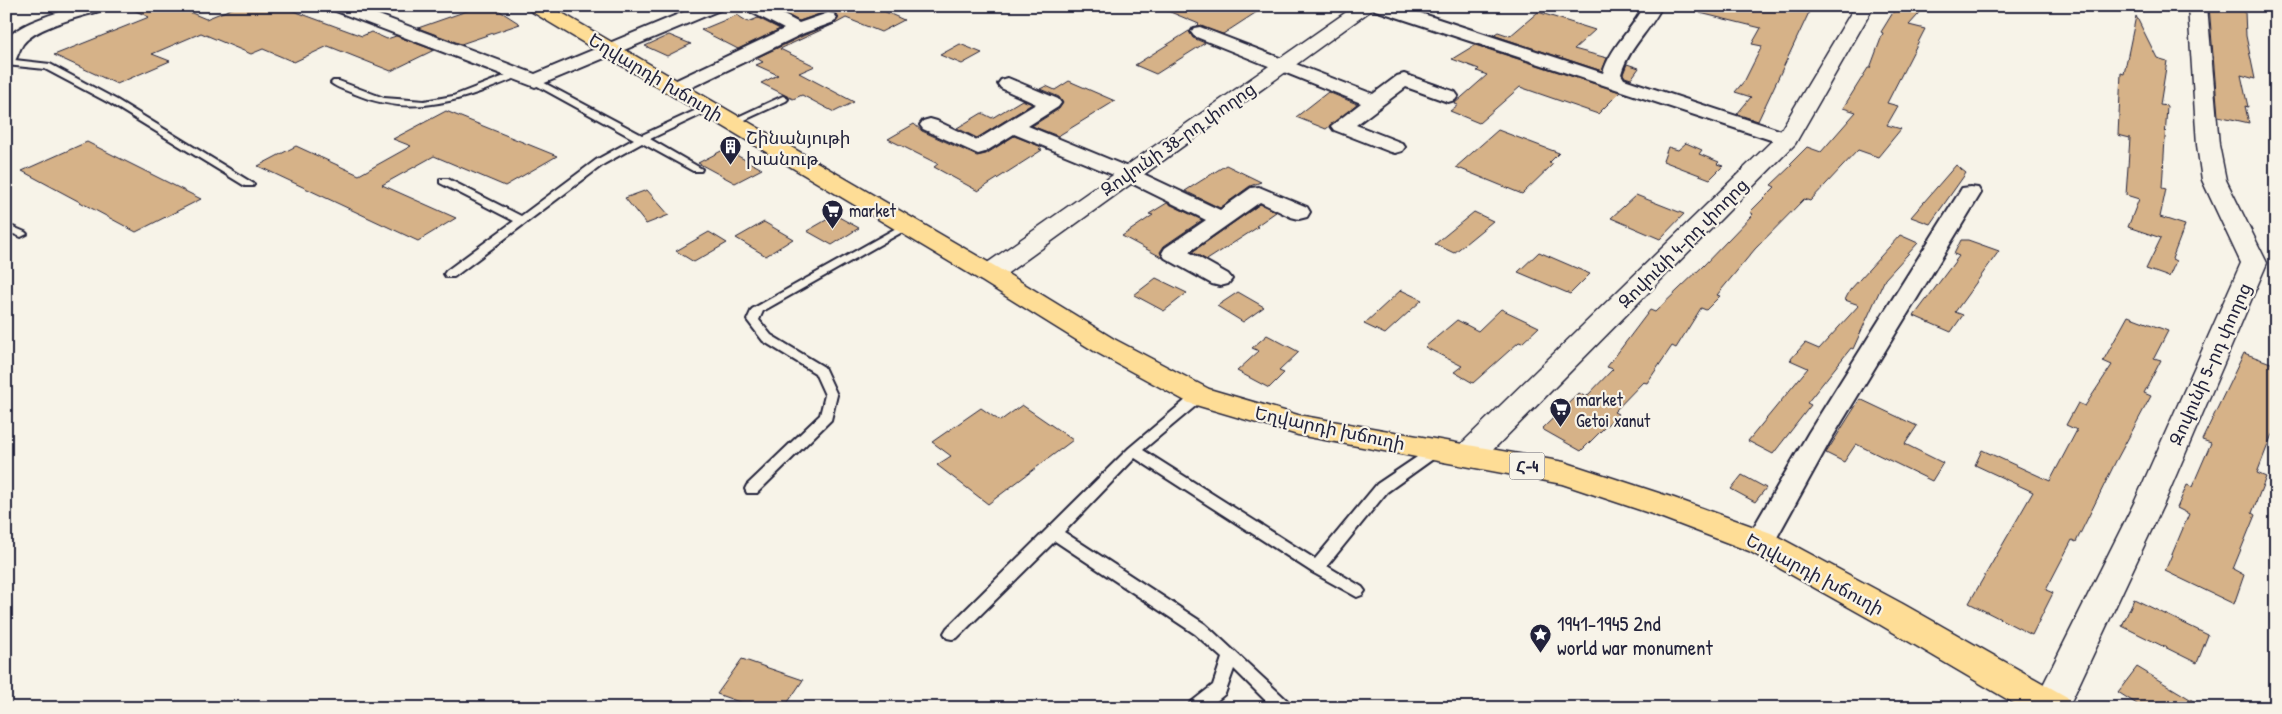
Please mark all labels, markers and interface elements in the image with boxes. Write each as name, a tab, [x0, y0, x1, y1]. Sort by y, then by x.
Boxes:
street label: Եղվարդի խճուղի	[584, 27, 728, 127]
street label: Զովունի 38-րդ փողոց	[1095, 76, 1261, 202]
place label: Շինանյութի խանութ	[746, 125, 850, 171]
building icon: Շինանյութի խանութ	[718, 135, 742, 166]
street label: Զովունի 4-րդ փողոց	[1612, 172, 1754, 314]
supermarket icon: market	[821, 198, 845, 229]
place label: market	[849, 198, 897, 223]
street label: Զովունի 5-րդ փողոց	[2163, 279, 2257, 449]
place label: market Getoi xanut	[1576, 387, 1651, 433]
supermarket icon: market Getoi xanut	[1548, 397, 1572, 428]
street label: Եղվարդի խճուղի	[1253, 400, 1407, 456]
road number: Հ-4	[1510, 452, 1544, 480]
street label: Եղվարդի խճուղի	[1742, 527, 1888, 621]
place label: 1941-1945 2nd world war monument	[1557, 609, 1714, 662]
place icon: 1941-1945 2nd world war monument	[1529, 623, 1553, 654]

